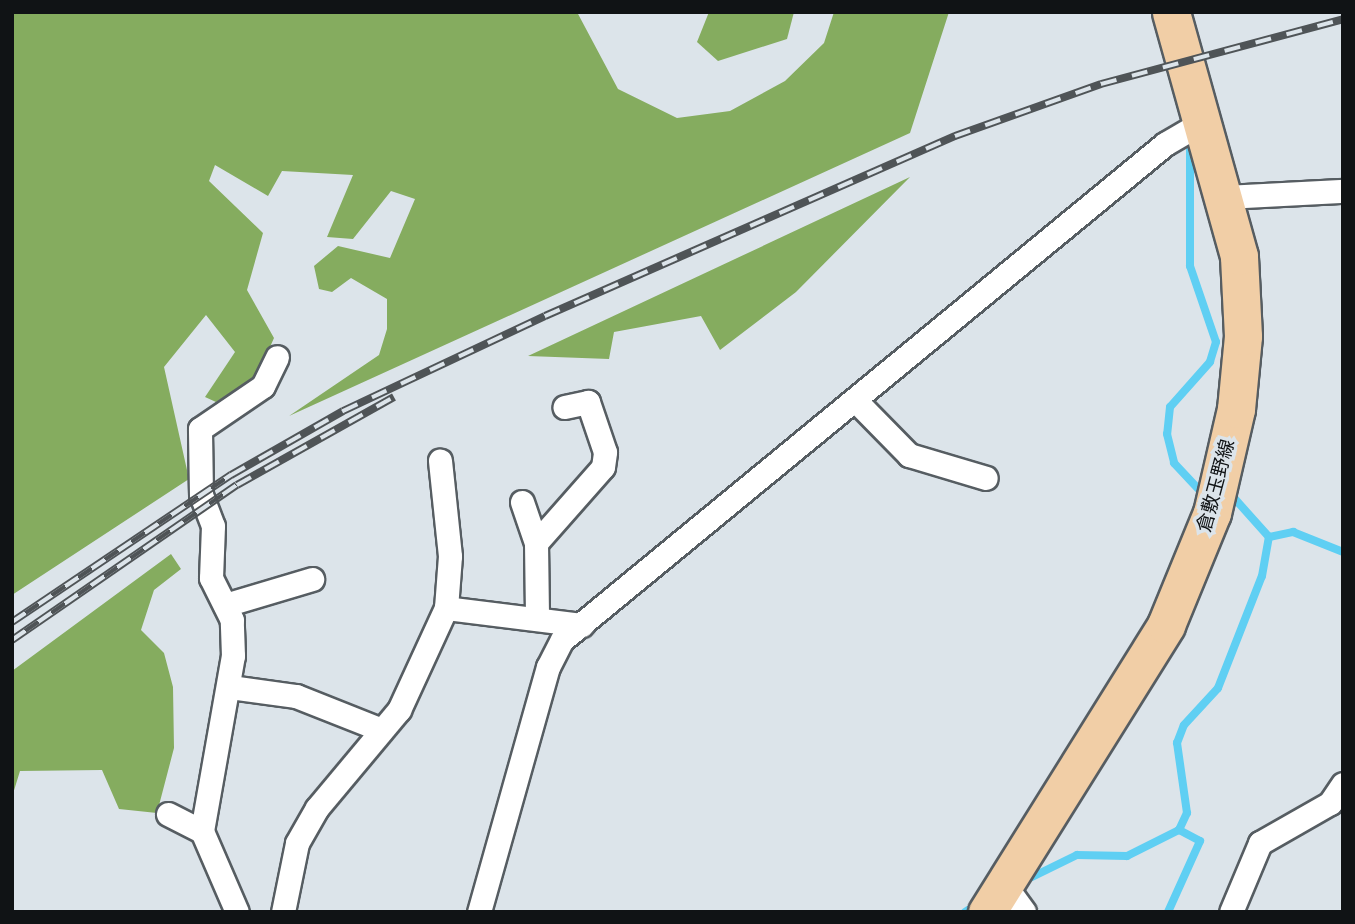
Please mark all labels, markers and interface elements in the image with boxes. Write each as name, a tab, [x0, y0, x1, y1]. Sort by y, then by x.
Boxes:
street label: 倉敷玉野線	[1194, 437, 1240, 535]

